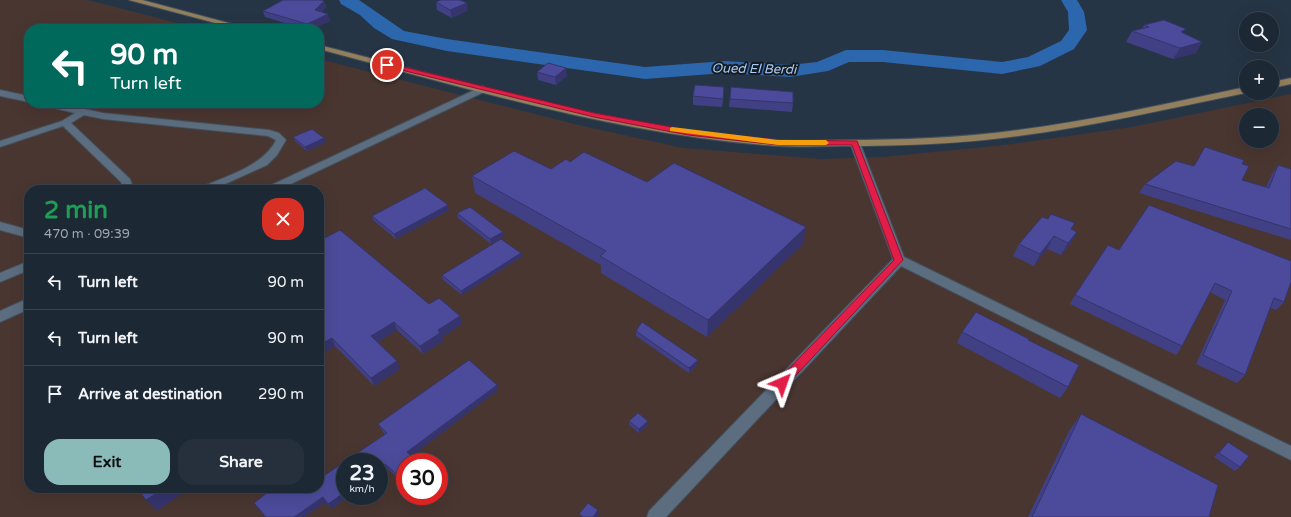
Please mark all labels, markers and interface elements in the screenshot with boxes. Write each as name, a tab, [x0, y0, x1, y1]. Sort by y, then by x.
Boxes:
map controls	[1239, 12, 1279, 148]
button: search	[1239, 12, 1279, 52]
text: 90 m	[110, 38, 178, 72]
icon: left	[44, 40, 96, 92]
pin	[370, 48, 404, 82]
icon: arrive	[376, 54, 398, 76]
water label: Oued El Berdi	[711, 60, 798, 78]
button: +	[1239, 60, 1279, 100]
text: Turn left	[110, 72, 182, 94]
button: −	[1239, 108, 1279, 148]
text: 2 min	[44, 196, 108, 225]
button: close	[262, 198, 304, 240]
text: 470 m · 09:39	[44, 226, 130, 242]
icon: left	[44, 271, 66, 293]
text: Turn left	[78, 273, 138, 291]
text: 90 m	[267, 273, 304, 291]
icon: left	[44, 327, 66, 349]
text: Turn left	[78, 329, 138, 347]
text: 90 m	[267, 329, 304, 347]
position arrow	[761, 362, 803, 404]
icon: arrive	[44, 383, 66, 405]
text: Arrive at destination	[78, 385, 222, 403]
text: 290 m	[258, 385, 304, 403]
button: Exit	[44, 439, 170, 485]
button: Share	[178, 439, 304, 485]
speed limit sign: 30	[396, 453, 448, 505]
text: 23	[349, 462, 375, 486]
text: km/h	[349, 483, 375, 495]

